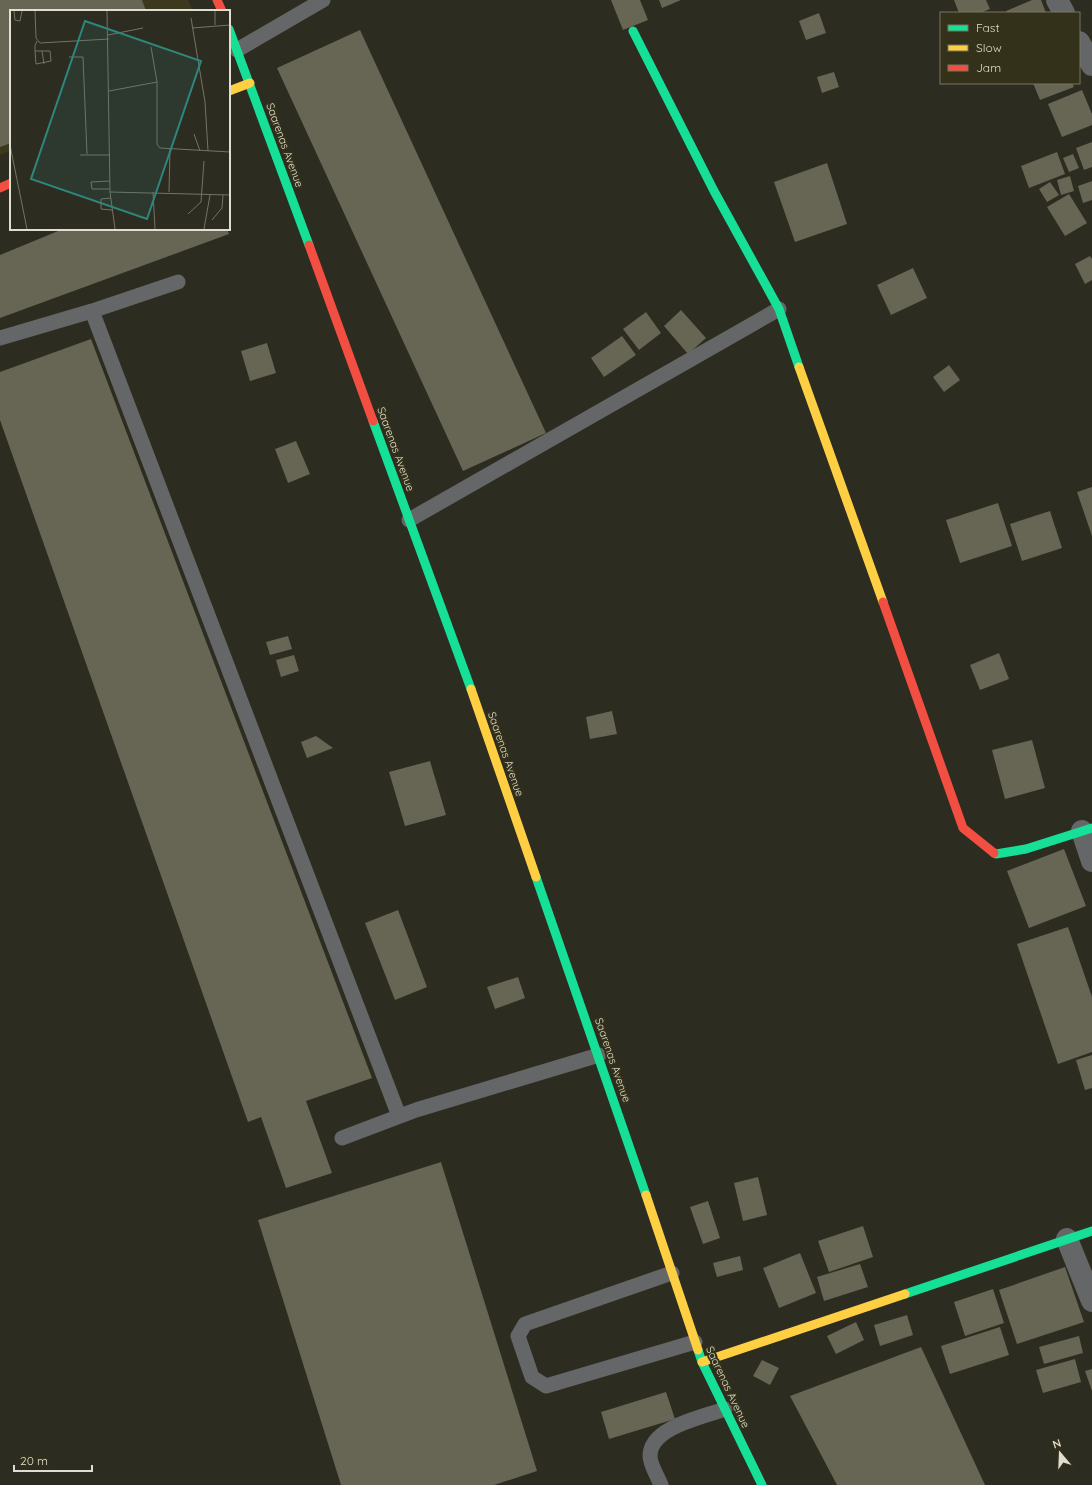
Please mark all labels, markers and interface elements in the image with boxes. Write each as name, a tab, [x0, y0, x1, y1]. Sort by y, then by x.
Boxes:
inset map	[10, 10, 230, 230]
legend	[940, 12, 1080, 84]
text: Fast	[976, 20, 1000, 35]
text: Slow	[976, 40, 1002, 55]
text: Jam	[976, 60, 1001, 75]
street label: Saarenas Avenue	[263, 101, 307, 189]
street label: Saarenas Avenue	[374, 405, 418, 493]
street label: Saarenas Avenue	[485, 710, 527, 798]
street label: Saarenas Avenue	[592, 1016, 634, 1104]
street label: Saarenas Avenue	[703, 1344, 753, 1430]
north arrow	[1040, 1433, 1080, 1473]
text: N	[1051, 1436, 1063, 1451]
scale bar	[14, 1447, 92, 1473]
text: 20 m	[20, 1453, 48, 1468]

